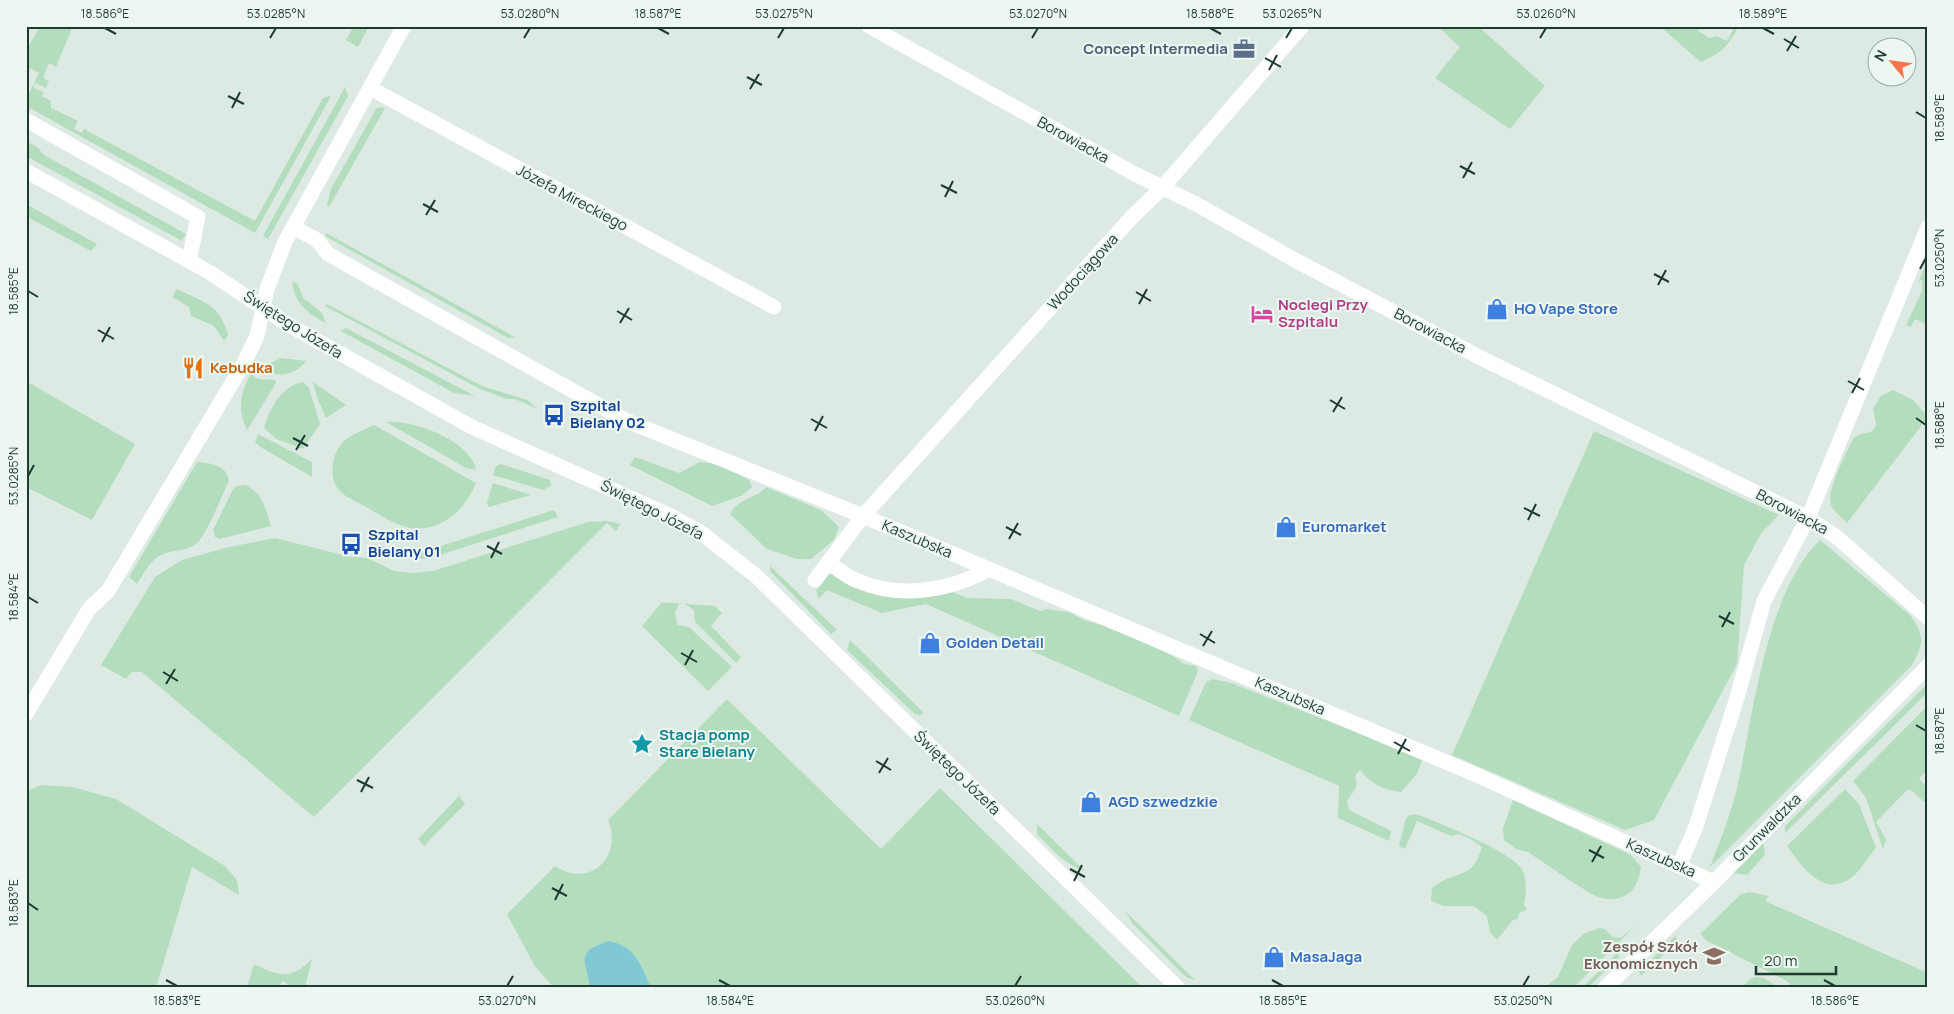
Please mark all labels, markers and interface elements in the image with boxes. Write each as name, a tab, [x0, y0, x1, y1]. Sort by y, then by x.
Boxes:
text: 18.586°E	[81, 5, 129, 22]
text: 53.0285°N	[247, 5, 305, 22]
text: 53.0280°N	[501, 5, 559, 22]
text: 18.587°E	[635, 5, 682, 22]
text: 53.0275°N	[755, 5, 813, 22]
text: 53.0270°N	[1009, 5, 1067, 22]
text: 18.588°E	[1186, 5, 1234, 22]
text: 53.0265°N	[1263, 5, 1321, 22]
text: 53.0260°N	[1516, 5, 1576, 22]
text: 18.589°E	[1739, 5, 1787, 22]
office icon: Concept Intermedia	[1231, 36, 1257, 62]
place label: Concept Intermedia	[1083, 38, 1228, 59]
north arrow	[1866, 38, 1916, 88]
text: N	[1869, 46, 1891, 64]
text: 18.589°E	[1931, 94, 1948, 142]
street label: Borowiacka	[1033, 111, 1113, 168]
street label: Józefa Mireckiego	[513, 159, 632, 236]
street label: Wodociągowa	[1043, 229, 1123, 315]
text: 53.0250°N	[1931, 229, 1948, 287]
text: 18.585°E	[5, 267, 22, 315]
street label: Świętego Józefa	[240, 286, 347, 364]
place label: Noclegi Przy Szpitalu	[1278, 294, 1369, 332]
shop icon: HQ Vape Store	[1484, 296, 1510, 322]
place label: HQ Vape Store	[1514, 298, 1618, 319]
hotel icon: Noclegi Przy Szpitalu	[1249, 301, 1275, 327]
street label: Borowiacka	[1390, 303, 1470, 358]
restaurant icon: Kebudka	[180, 355, 206, 381]
place label: Kebudka	[210, 357, 273, 378]
place label: Szpital Bielany 02	[570, 395, 645, 433]
text: 18.588°E	[1931, 401, 1948, 449]
bus stop icon: Szpital Bielany 02	[541, 402, 567, 428]
text: 53.0285°N	[5, 447, 22, 505]
street label: Świętego Józefa	[597, 474, 707, 545]
street label: Borowiacka	[1752, 484, 1832, 539]
street label: Kaszubska	[879, 514, 956, 563]
shop icon: Euromarket	[1273, 514, 1299, 540]
place label: Euromarket	[1302, 516, 1387, 537]
place label: Szpital Bielany 01	[368, 524, 440, 562]
bus stop icon: Szpital Bielany 01	[338, 531, 364, 557]
text: 18.584°E	[5, 573, 22, 621]
shop icon: Golden Detail	[917, 630, 943, 656]
place label: Golden Detail	[946, 632, 1044, 653]
street label: Kaszubska	[1252, 671, 1329, 720]
text: 18.587°E	[1931, 707, 1948, 754]
place label: Stacja pomp Stare Bielany	[659, 724, 755, 762]
street label: Świętego Józefa	[909, 726, 1005, 820]
place icon: Stacja pomp Stare Bielany	[629, 731, 655, 757]
shop icon: AGD szwedzkie	[1078, 789, 1104, 815]
street label: Grunwaldzka	[1728, 789, 1806, 867]
place label: AGD szwedzkie	[1108, 791, 1218, 812]
street label: Kaszubska	[1623, 833, 1699, 882]
text: 18.583°E	[5, 879, 22, 927]
place label: Zespół Szkół Ekonomicznych	[1584, 936, 1698, 974]
school or university icon: Zespół Szkół Ekonomicznych	[1701, 943, 1727, 969]
shop icon: MasaJaga	[1261, 944, 1287, 970]
scale bar	[1756, 944, 1836, 976]
place label: MasaJaga	[1290, 946, 1362, 967]
text: 20 m	[1764, 950, 1797, 971]
text: 18.583°E	[153, 992, 201, 1009]
text: 53.0270°N	[478, 992, 536, 1009]
text: 18.584°E	[706, 992, 754, 1009]
text: 53.0260°N	[985, 992, 1045, 1009]
text: 18.585°E	[1259, 992, 1307, 1009]
text: 53.0250°N	[1494, 992, 1552, 1009]
text: 18.586°E	[1811, 992, 1859, 1009]

